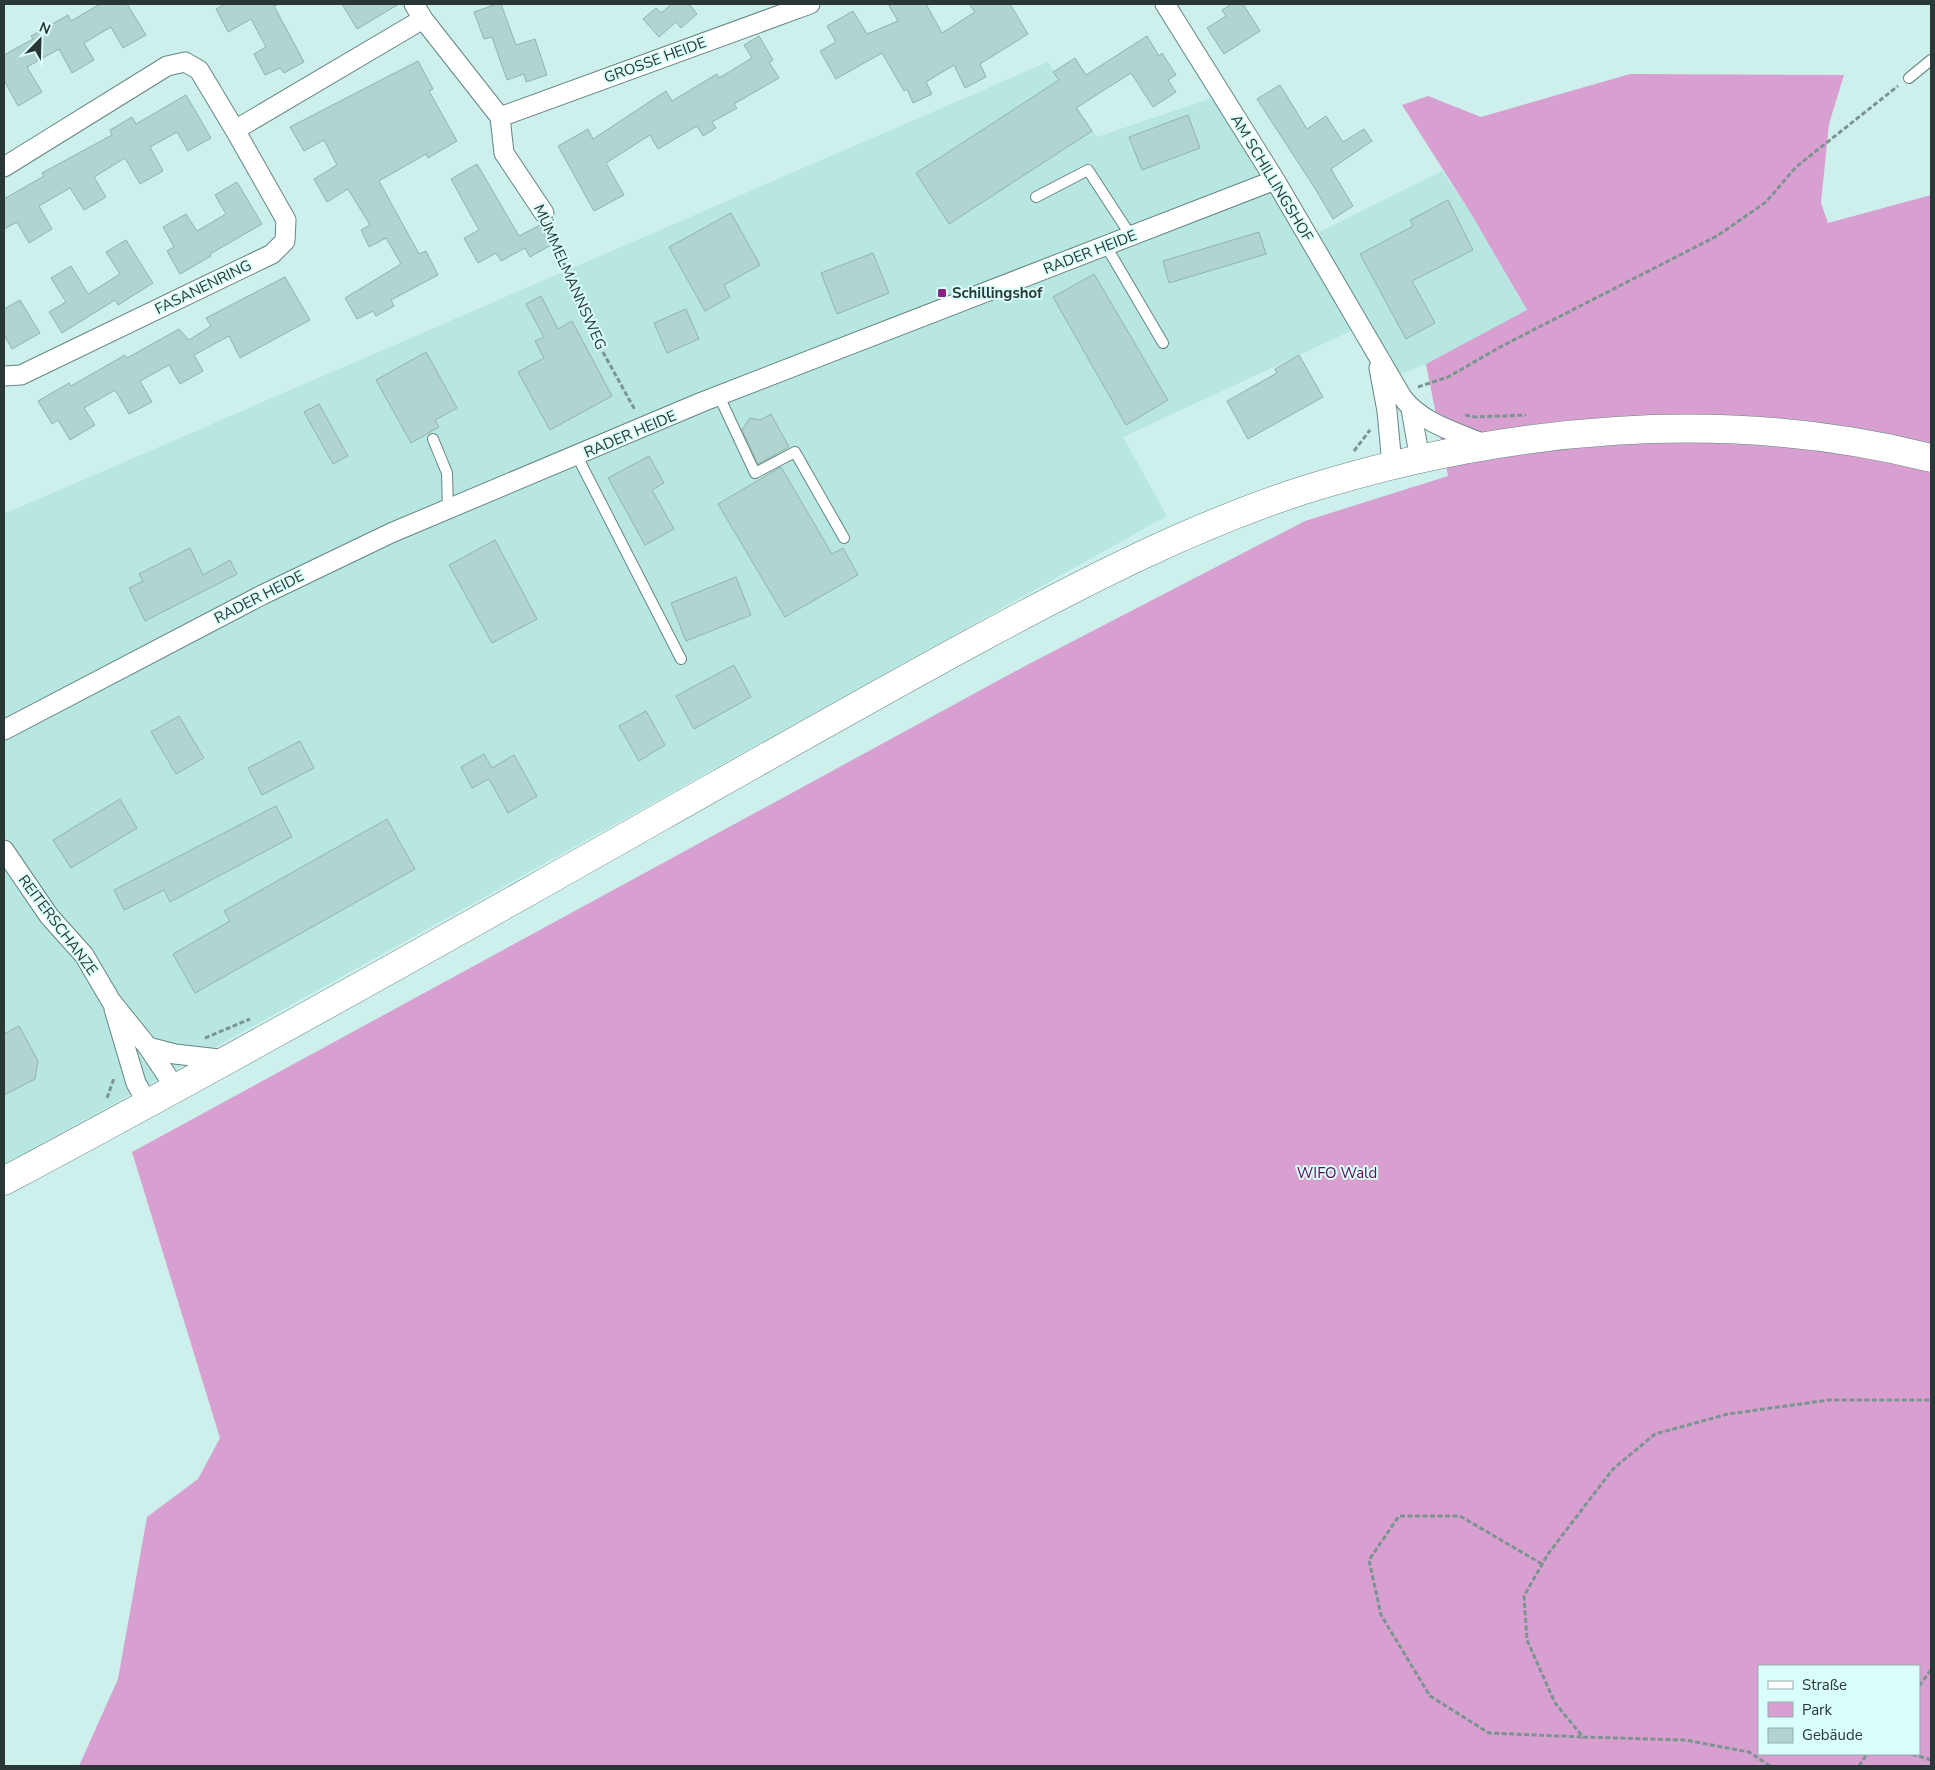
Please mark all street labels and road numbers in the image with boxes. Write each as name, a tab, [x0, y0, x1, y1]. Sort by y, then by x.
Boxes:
street label: GROSSE HEIDE	[601, 32, 709, 88]
street label: AM SCHILLINGSHOF	[1226, 111, 1318, 245]
street label: MÜMMELMANNSWEG	[529, 201, 611, 353]
street label: RADER HEIDE	[1040, 225, 1140, 279]
street label: FASANENRING	[151, 255, 255, 319]
street label: RADER HEIDE	[581, 406, 679, 462]
street label: RADER HEIDE	[211, 566, 307, 628]
street label: REITERSCHANZE	[14, 871, 102, 979]

